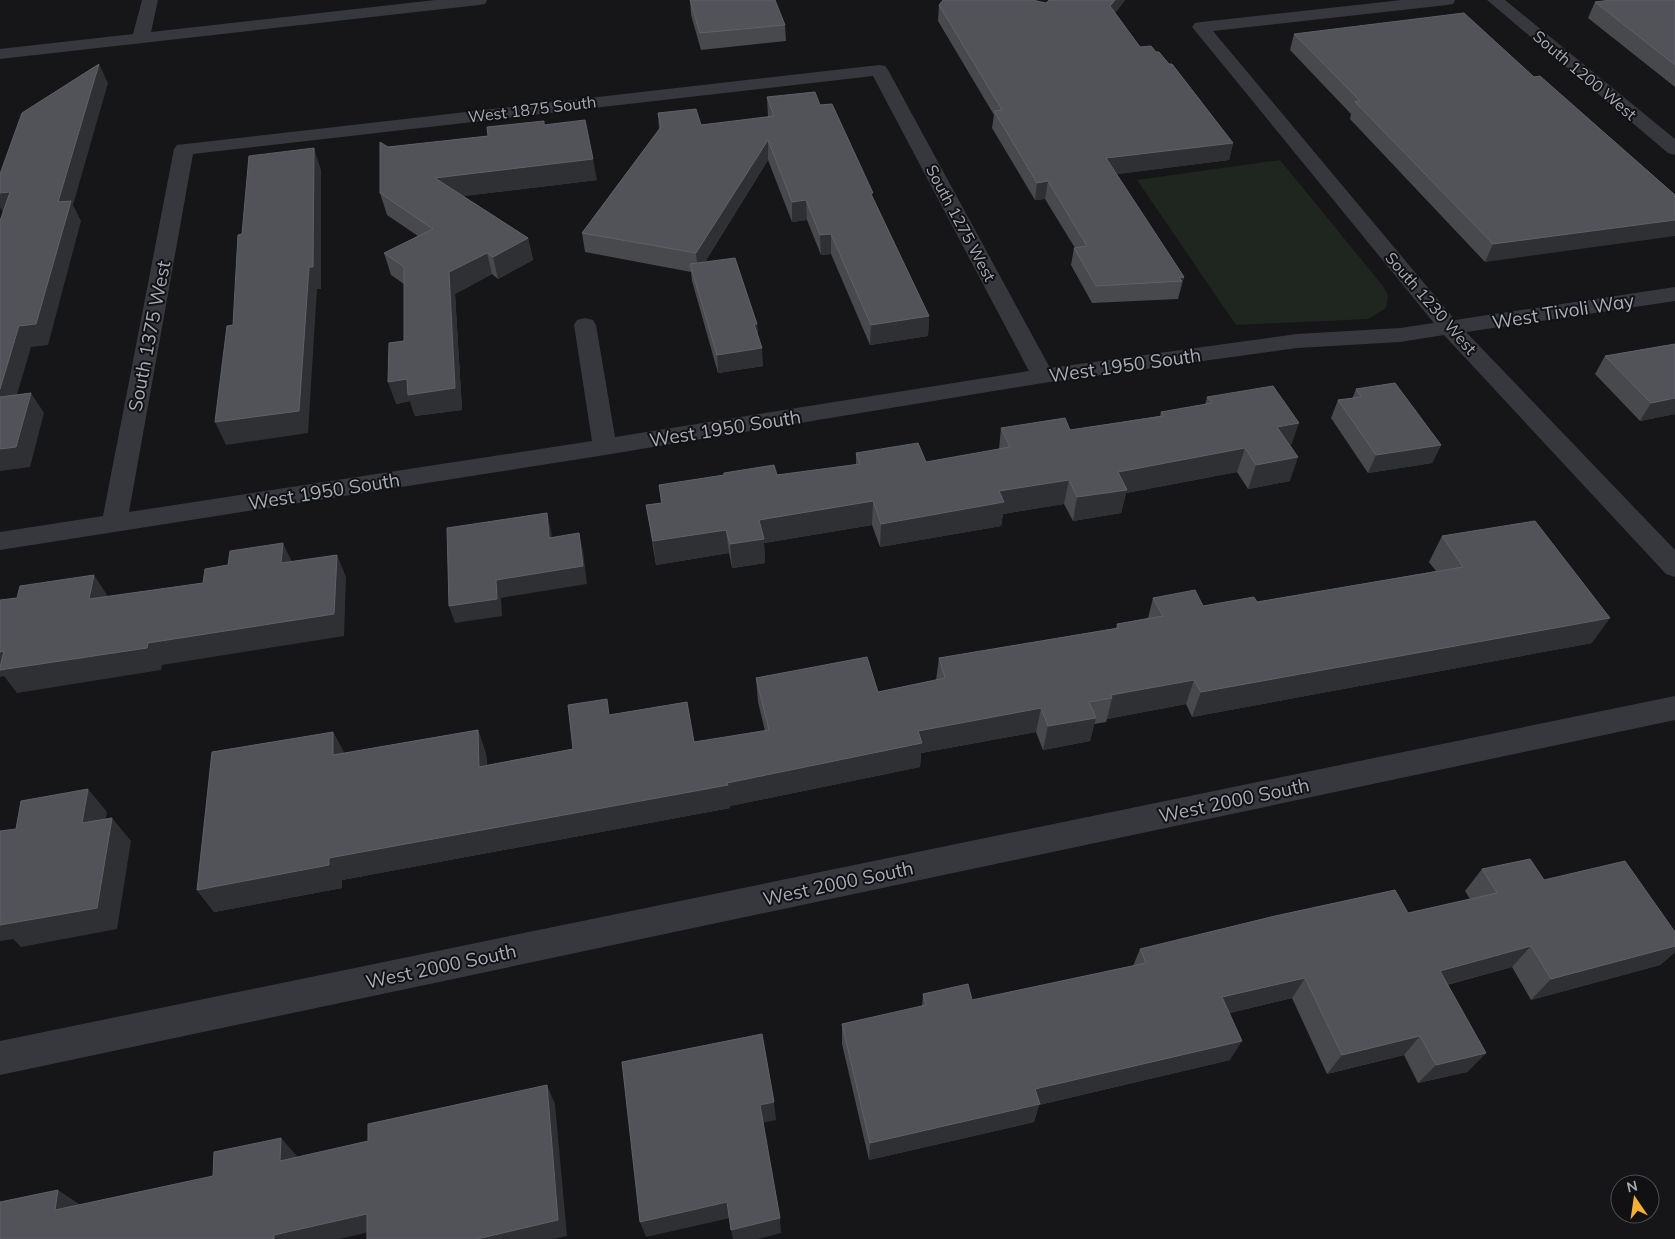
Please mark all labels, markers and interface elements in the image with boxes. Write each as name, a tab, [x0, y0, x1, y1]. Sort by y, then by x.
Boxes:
street label: South 1200 West	[1529, 26, 1641, 124]
street label: West 1875 South	[467, 91, 597, 127]
street label: South 1275 West	[922, 161, 1000, 285]
street label: South 1230 West	[1381, 248, 1481, 359]
street label: South 1375 West	[123, 258, 175, 414]
street label: West Tivoli Way	[1490, 288, 1636, 334]
street label: West 1950 South	[1047, 342, 1203, 388]
street label: West 1950 South	[647, 404, 803, 452]
street label: West 1950 South	[246, 467, 402, 515]
street label: West 2000 South	[1157, 772, 1311, 828]
street label: West 2000 South	[761, 855, 915, 911]
street label: West 2000 South	[364, 938, 518, 994]
north arrow	[1610, 1174, 1660, 1224]
text: N	[1625, 1176, 1639, 1196]

